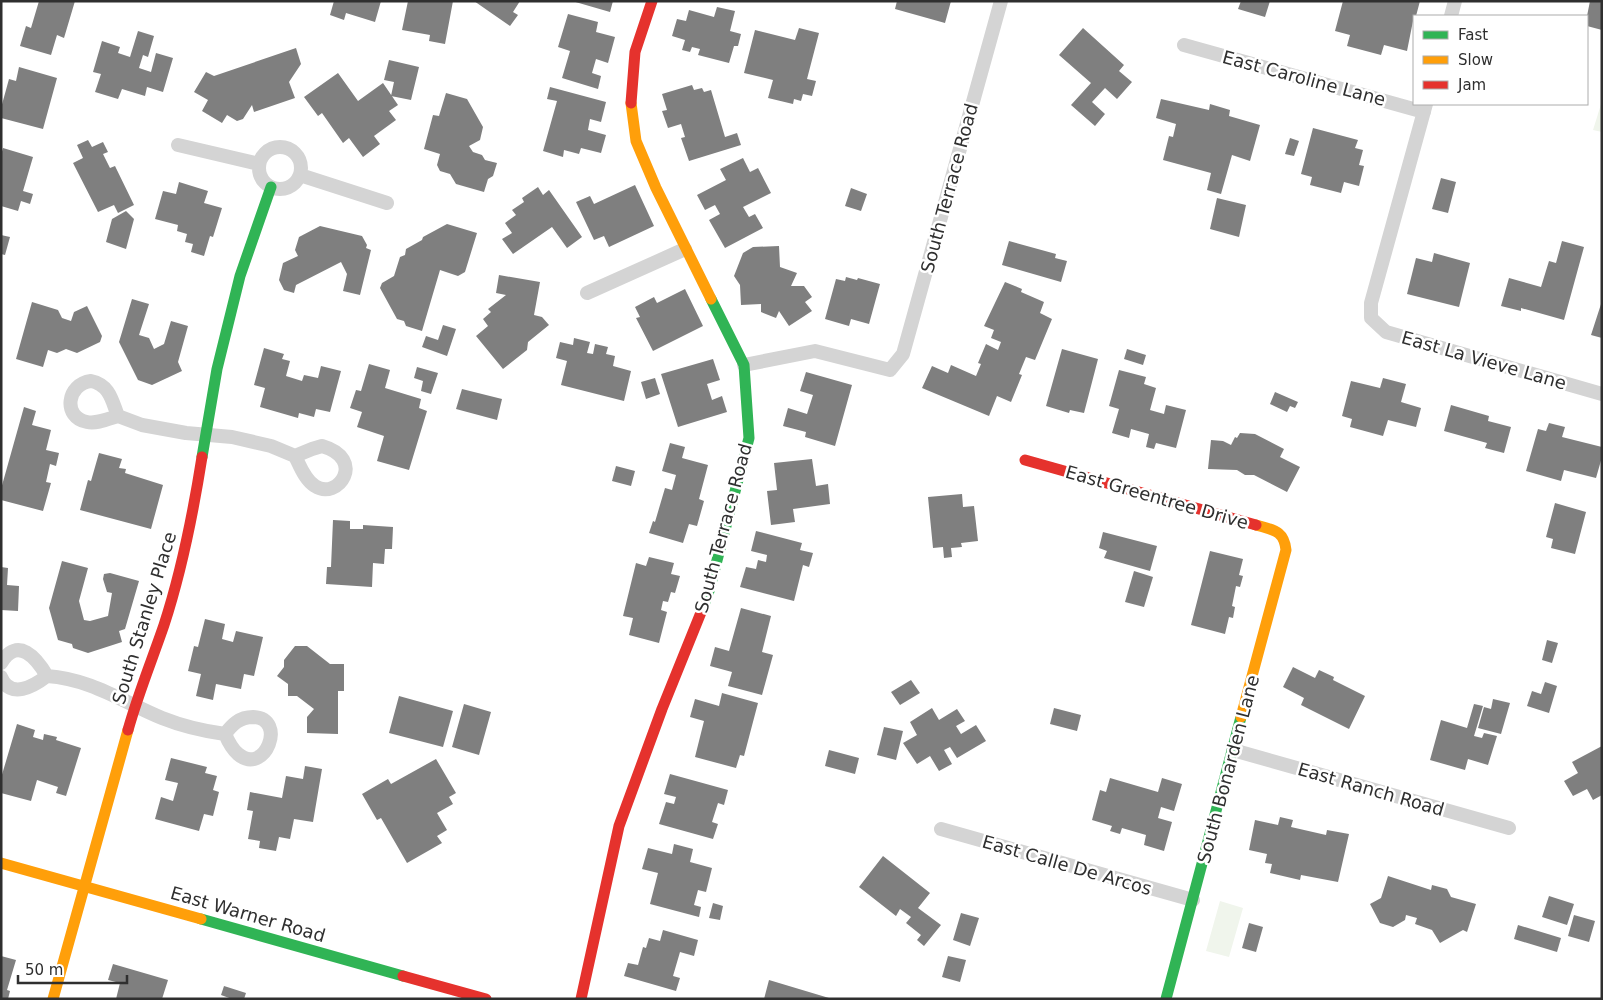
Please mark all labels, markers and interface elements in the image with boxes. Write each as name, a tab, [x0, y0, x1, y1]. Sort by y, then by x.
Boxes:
legend	[1413, 15, 1588, 105]
text: Fast	[1458, 26, 1488, 44]
street label: East Caroline Lane	[1220, 46, 1388, 110]
text: Slow	[1458, 51, 1493, 69]
text: Jam	[1457, 76, 1486, 94]
street label: South Terrace Road	[916, 101, 982, 275]
street label: East La Vieve Lane	[1399, 326, 1569, 394]
street label: South Terrace Road	[690, 441, 756, 615]
street label: East Greentree Drive	[1063, 461, 1251, 533]
street label: South Stanley Place	[108, 529, 180, 707]
street label: South Bonarden Lane	[1193, 673, 1263, 865]
street label: East Ranch Road	[1295, 758, 1447, 820]
street label: East Calle De Arcos	[980, 831, 1154, 899]
street label: East Warner Road	[168, 882, 328, 946]
scale bar	[18, 952, 126, 984]
text: 50 m	[25, 961, 63, 979]

